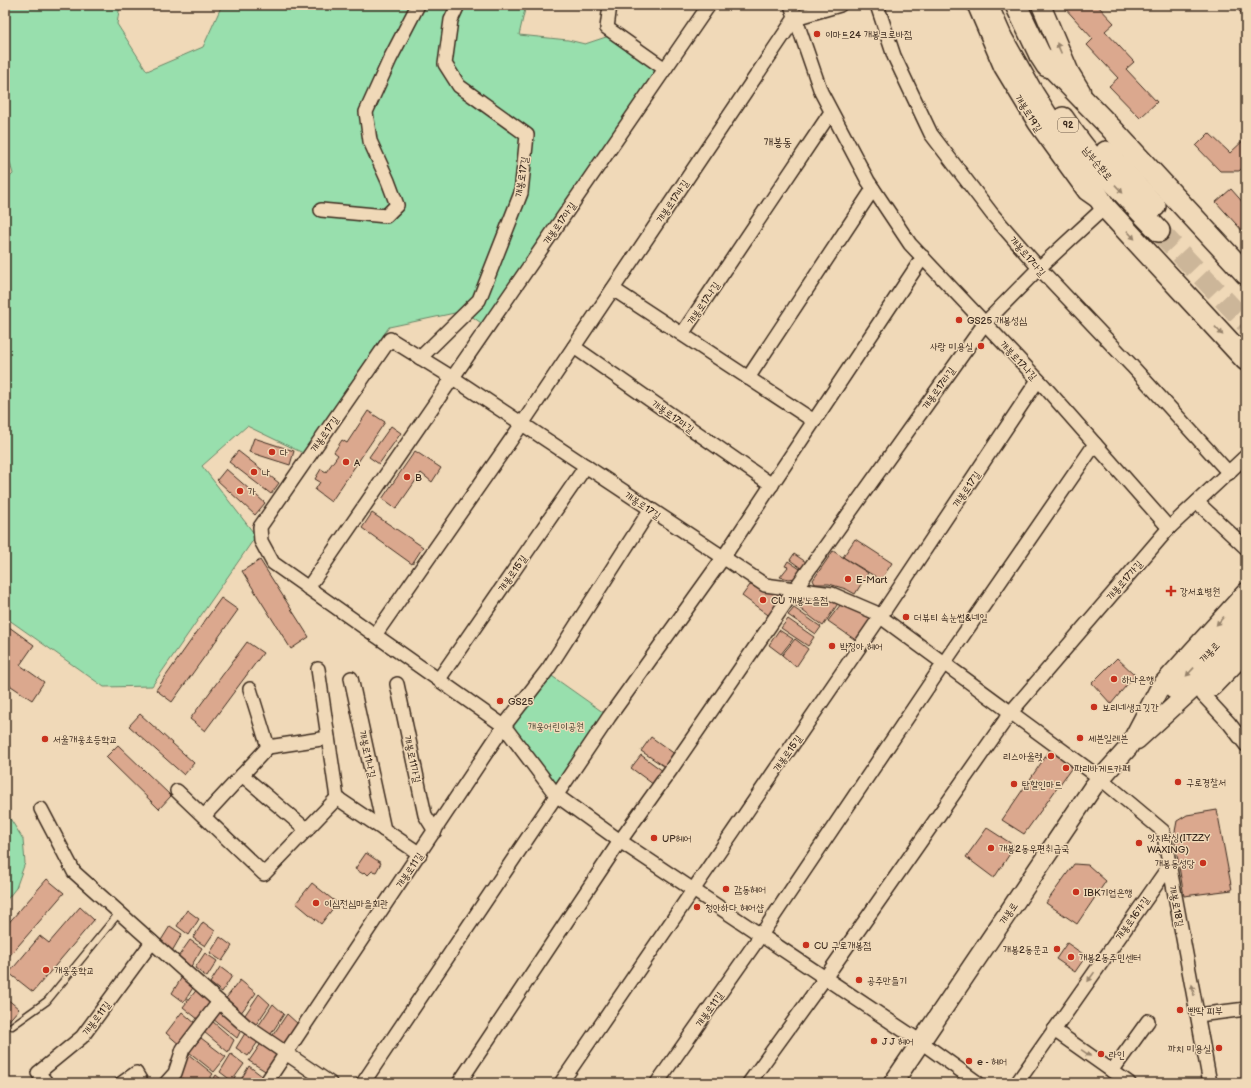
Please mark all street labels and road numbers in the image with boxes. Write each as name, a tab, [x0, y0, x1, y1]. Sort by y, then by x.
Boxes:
street label: 개봉로19길	[1012, 93, 1044, 134]
road number: 92	[1058, 118, 1078, 132]
street label: 남부순환로	[1080, 144, 1115, 183]
street label: 개봉로17길	[513, 156, 531, 198]
street label: 개봉로17바길	[654, 178, 692, 225]
street label: 개봉로17아길	[541, 200, 579, 247]
street label: 개봉로17다길	[1007, 234, 1048, 279]
street label: 개봉로17나길	[685, 280, 723, 327]
street label: 개봉로17나길	[997, 339, 1039, 383]
street label: 개봉로17라길	[920, 365, 958, 412]
street label: 개봉로17마길	[649, 398, 696, 436]
street label: 개봉로17길	[308, 414, 341, 455]
street label: 개봉로17길	[950, 469, 983, 510]
street label: 개봉로17길	[622, 489, 663, 522]
street label: 개봉로15길	[496, 553, 530, 594]
street label: 개봉로17가길	[1104, 558, 1145, 603]
street label: 개봉로	[1197, 640, 1222, 666]
street label: 개봉로11나길	[356, 729, 378, 779]
street label: 개봉로15길	[771, 733, 805, 774]
street label: 개봉로11가길	[401, 734, 423, 784]
street label: 개봉로11길	[394, 851, 426, 890]
street label: 개봉로18길	[1166, 884, 1186, 928]
street label: 개봉로16가길	[1114, 895, 1152, 943]
street label: 개봉로	[997, 900, 1021, 927]
street label: 개봉로11길	[693, 990, 726, 1029]
street label: 개봉로11길	[80, 999, 114, 1038]

